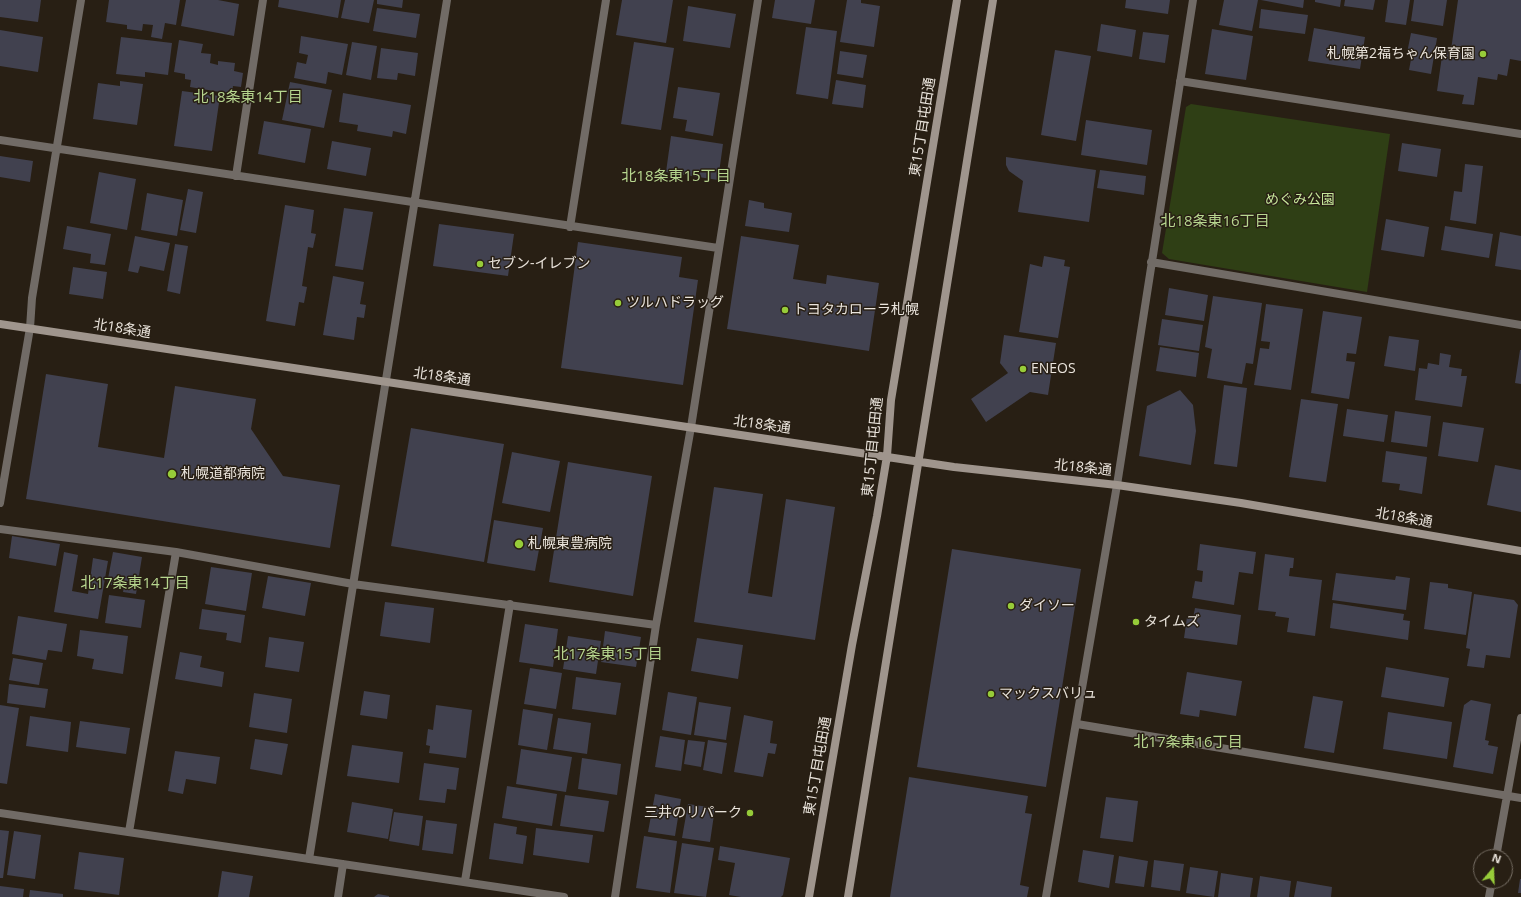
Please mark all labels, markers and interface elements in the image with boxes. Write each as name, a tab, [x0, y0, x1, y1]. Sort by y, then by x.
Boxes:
place label: 札幌第2福ちゃん保育園	[1327, 46, 1475, 62]
marker: 札幌第2福ちゃん保育園	[1478, 49, 1488, 59]
street label: 東15丁目屯田通	[907, 76, 939, 178]
district label: 北18条東14丁目	[193, 89, 303, 107]
district label: 北18条東15丁目	[621, 168, 731, 186]
park label: めぐみ公園	[1265, 192, 1335, 208]
district label: 北18条東16丁目	[1160, 213, 1270, 231]
place label: セブン-イレブン	[488, 256, 591, 272]
marker: セブン-イレブン	[475, 259, 485, 269]
place label: ツルハドラッグ	[626, 295, 724, 311]
marker: ツルハドラッグ	[613, 298, 623, 308]
place label: トヨタカローラ札幌	[793, 302, 919, 318]
marker: トヨタカローラ札幌	[780, 305, 790, 315]
street label: 北18条通	[92, 316, 152, 342]
place label: ENEOS	[1031, 361, 1076, 377]
marker: ENEOS	[1018, 364, 1028, 374]
street label: 北18条通	[412, 365, 472, 389]
street label: 東15丁目屯田通	[859, 396, 887, 498]
street label: 北18条通	[732, 413, 792, 437]
street label: 北18条通	[1053, 457, 1113, 479]
place label: 札幌道都病院	[181, 466, 265, 482]
marker: 札幌道都病院	[166, 468, 178, 480]
street label: 北18条通	[1374, 505, 1434, 531]
place label: 札幌東豊病院	[528, 536, 612, 552]
marker: 札幌東豊病院	[513, 538, 525, 550]
district label: 北17条東14丁目	[80, 575, 190, 593]
place label: ダイソー	[1019, 598, 1075, 614]
marker: ダイソー	[1006, 601, 1016, 611]
place label: タイムズ	[1144, 614, 1200, 630]
marker: タイムズ	[1131, 617, 1141, 627]
district label: 北17条東15丁目	[553, 646, 663, 664]
place label: マックスバリュ	[999, 686, 1097, 702]
marker: マックスバリュ	[986, 689, 996, 699]
street label: 東15丁目屯田通	[801, 715, 835, 817]
district label: 北17条東16丁目	[1133, 734, 1243, 752]
place label: 三井のリパーク	[644, 805, 742, 821]
marker: 三井のリパーク	[745, 808, 755, 818]
north arrow	[1473, 849, 1513, 889]
text: N	[1490, 850, 1503, 867]

